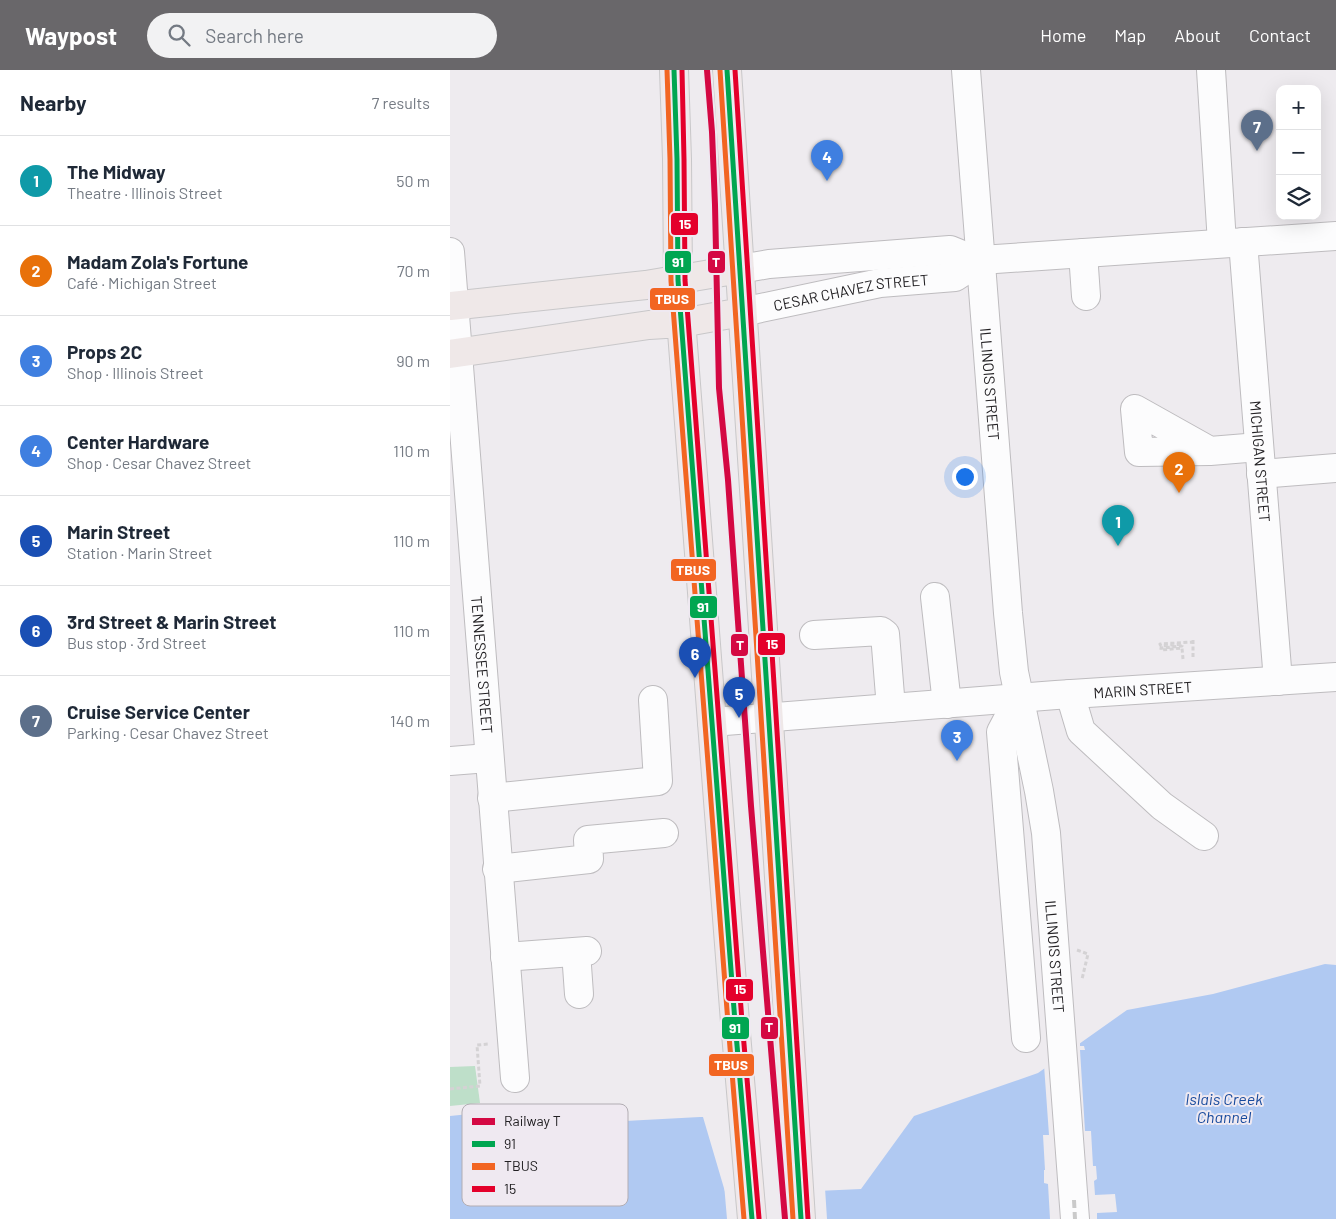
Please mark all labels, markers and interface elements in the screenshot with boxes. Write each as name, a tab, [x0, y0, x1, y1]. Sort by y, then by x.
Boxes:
search box	[147, 13, 497, 58]
text: Waypost	[25, 21, 117, 50]
icon: search	[165, 21, 193, 49]
text: Search here	[205, 24, 304, 47]
text: Home	[1040, 24, 1086, 46]
text: Map	[1114, 24, 1146, 46]
text: About	[1174, 24, 1221, 46]
text: Contact	[1249, 24, 1311, 46]
map controls	[1276, 85, 1321, 220]
button: +	[1276, 85, 1321, 130]
text: Nearby	[20, 90, 86, 115]
text: 7 results	[372, 93, 430, 112]
pin: 7	[1241, 110, 1273, 151]
button: −	[1276, 130, 1321, 175]
pin: 4	[811, 140, 843, 181]
text: The Midway	[67, 160, 166, 183]
text: 1	[33, 171, 39, 190]
text: 50 m	[396, 171, 430, 190]
button: layers	[1276, 175, 1321, 220]
text: Theatre · Illinois Street	[67, 183, 223, 202]
line badge: 15	[670, 212, 699, 236]
text: 15	[679, 215, 692, 232]
text: Madam Zola's Fortune	[67, 250, 248, 273]
line badge: 91	[664, 250, 692, 274]
line badge: T	[707, 250, 726, 274]
text: 91	[672, 253, 684, 270]
text: T	[712, 253, 720, 270]
text: 2	[32, 261, 40, 280]
text: 70 m	[397, 261, 430, 280]
street label: CESAR CHAVEZ STREET	[772, 270, 929, 314]
text: Café · Michigan Street	[67, 273, 217, 292]
line badge: TBUS	[649, 287, 696, 311]
text: TBUS	[655, 290, 689, 307]
street label: ILLINOIS STREET	[977, 327, 1004, 441]
text: Props 2C	[67, 340, 142, 363]
text: 3	[32, 351, 40, 370]
text: 90 m	[396, 351, 430, 370]
text: Shop · Illinois Street	[67, 363, 204, 382]
street label: MICHIGAN STREET	[1247, 400, 1274, 523]
text: Center Hardware	[67, 430, 209, 453]
text: 4	[31, 441, 41, 460]
text: 110 m	[393, 441, 430, 460]
pin: 2	[1163, 452, 1195, 493]
text: Shop · Cesar Chavez Street	[67, 453, 251, 472]
your location	[952, 464, 978, 490]
pin: 1	[1102, 505, 1134, 546]
text: Marin Street	[67, 520, 170, 543]
text: 5	[32, 531, 40, 550]
text: 110 m	[393, 531, 430, 550]
text: Station · Marin Street	[67, 543, 212, 562]
line badge: TBUS	[670, 558, 717, 582]
text: TBUS	[676, 561, 710, 578]
street label: TENNESSEE STREET	[468, 595, 497, 734]
line badge: 91	[689, 595, 718, 619]
text: 91	[697, 598, 709, 615]
text: 3rd Street & Marin Street	[67, 610, 276, 633]
text: 6	[32, 621, 40, 640]
text: 110 m	[393, 621, 430, 640]
line badge: 15	[757, 632, 786, 656]
text: Bus stop · 3rd Street	[67, 633, 206, 652]
line badge: T	[730, 633, 749, 657]
text: 15	[766, 635, 779, 652]
text: T	[736, 636, 744, 653]
pin: 6	[679, 637, 711, 678]
pin: 5	[723, 677, 755, 718]
street label: MARIN STREET	[1093, 677, 1193, 702]
text: Cruise Service Center	[67, 700, 250, 723]
text: 7	[32, 711, 40, 730]
text: 140 m	[390, 711, 430, 730]
pin: 3	[941, 720, 973, 761]
text: Parking · Cesar Chavez Street	[67, 723, 269, 742]
street label: ILLINOIS STREET	[1042, 900, 1068, 1014]
line badge: 15	[725, 978, 754, 1002]
text: 15	[734, 980, 747, 997]
line badge: 91	[721, 1016, 750, 1040]
line badge: T	[760, 1016, 779, 1040]
text: T	[765, 1018, 773, 1035]
text: 91	[729, 1019, 741, 1036]
line badge: TBUS	[708, 1053, 755, 1077]
text: TBUS	[714, 1056, 748, 1073]
water label: Islais Creek Channel	[1185, 1089, 1263, 1126]
legend	[462, 1104, 628, 1206]
text: Railway T	[504, 1112, 561, 1129]
text: 91	[504, 1135, 516, 1152]
text: TBUS	[504, 1157, 538, 1174]
text: 15	[504, 1180, 516, 1197]

